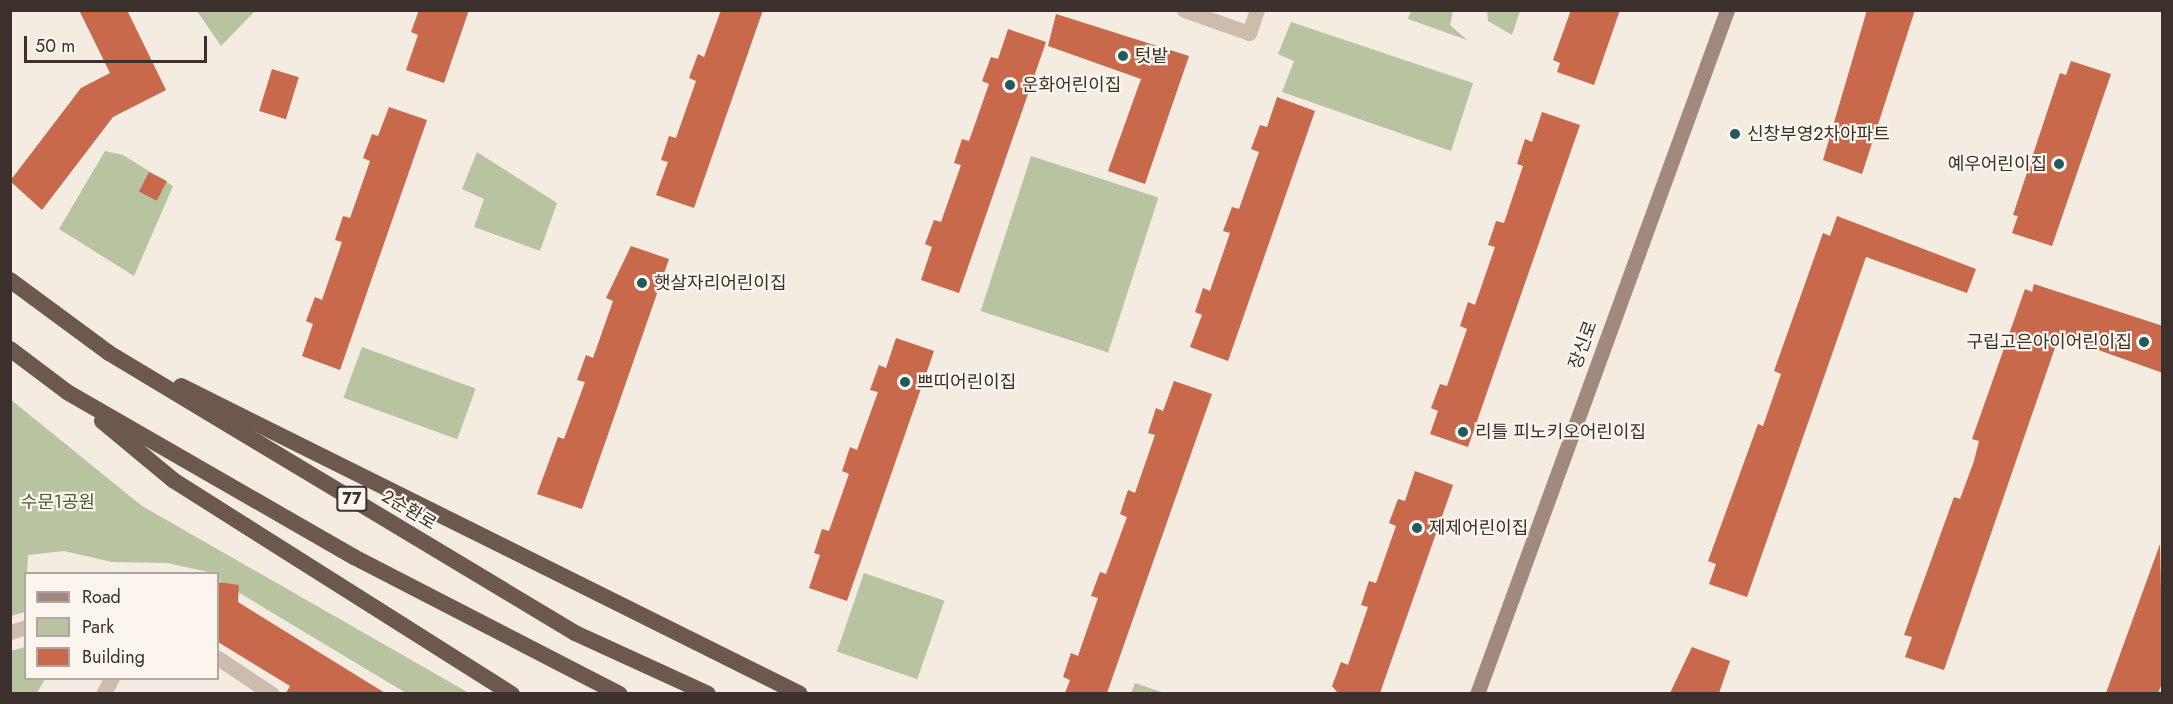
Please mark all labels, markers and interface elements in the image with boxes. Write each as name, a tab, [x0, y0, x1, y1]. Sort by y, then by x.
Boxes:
scale bar	[27, 24, 210, 62]
text: 50 m	[35, 33, 75, 59]
place label: 텃밭	[1135, 45, 1168, 67]
marker: 텃밭	[1116, 49, 1130, 63]
place label: 운화어린이집	[1022, 74, 1121, 96]
marker: 운화어린이집	[1003, 78, 1017, 92]
place label: 신창부영2차아파트	[1747, 123, 1890, 145]
marker: 신창부영2차아파트	[1728, 127, 1742, 141]
place label: 예우어린이집	[1948, 153, 2047, 175]
marker: 예우어린이집	[2052, 157, 2066, 171]
place label: 햇살자리어린이집	[654, 272, 786, 294]
marker: 햇살자리어린이집	[635, 276, 649, 290]
street label: 장신로	[1564, 318, 1602, 372]
place label: 구립고은아이어린이집	[1966, 331, 2132, 353]
marker: 구립고은아이어린이집	[2137, 335, 2151, 349]
place label: 쁘띠어린이집	[917, 371, 1016, 393]
marker: 쁘띠어린이집	[898, 375, 912, 389]
place label: 리틀 피노키오어린이집	[1475, 421, 1646, 443]
marker: 리틀 피노키오어린이집	[1456, 425, 1470, 439]
street label: 2순환로	[378, 485, 440, 535]
road number: 77	[336, 486, 368, 512]
park label: 수문1공원	[21, 491, 95, 513]
place label: 제제어린이집	[1429, 517, 1528, 539]
marker: 제제어린이집	[1410, 521, 1424, 535]
legend	[24, 572, 219, 680]
text: Road	[82, 584, 121, 610]
text: Park	[82, 614, 114, 640]
text: Building	[82, 644, 145, 670]

